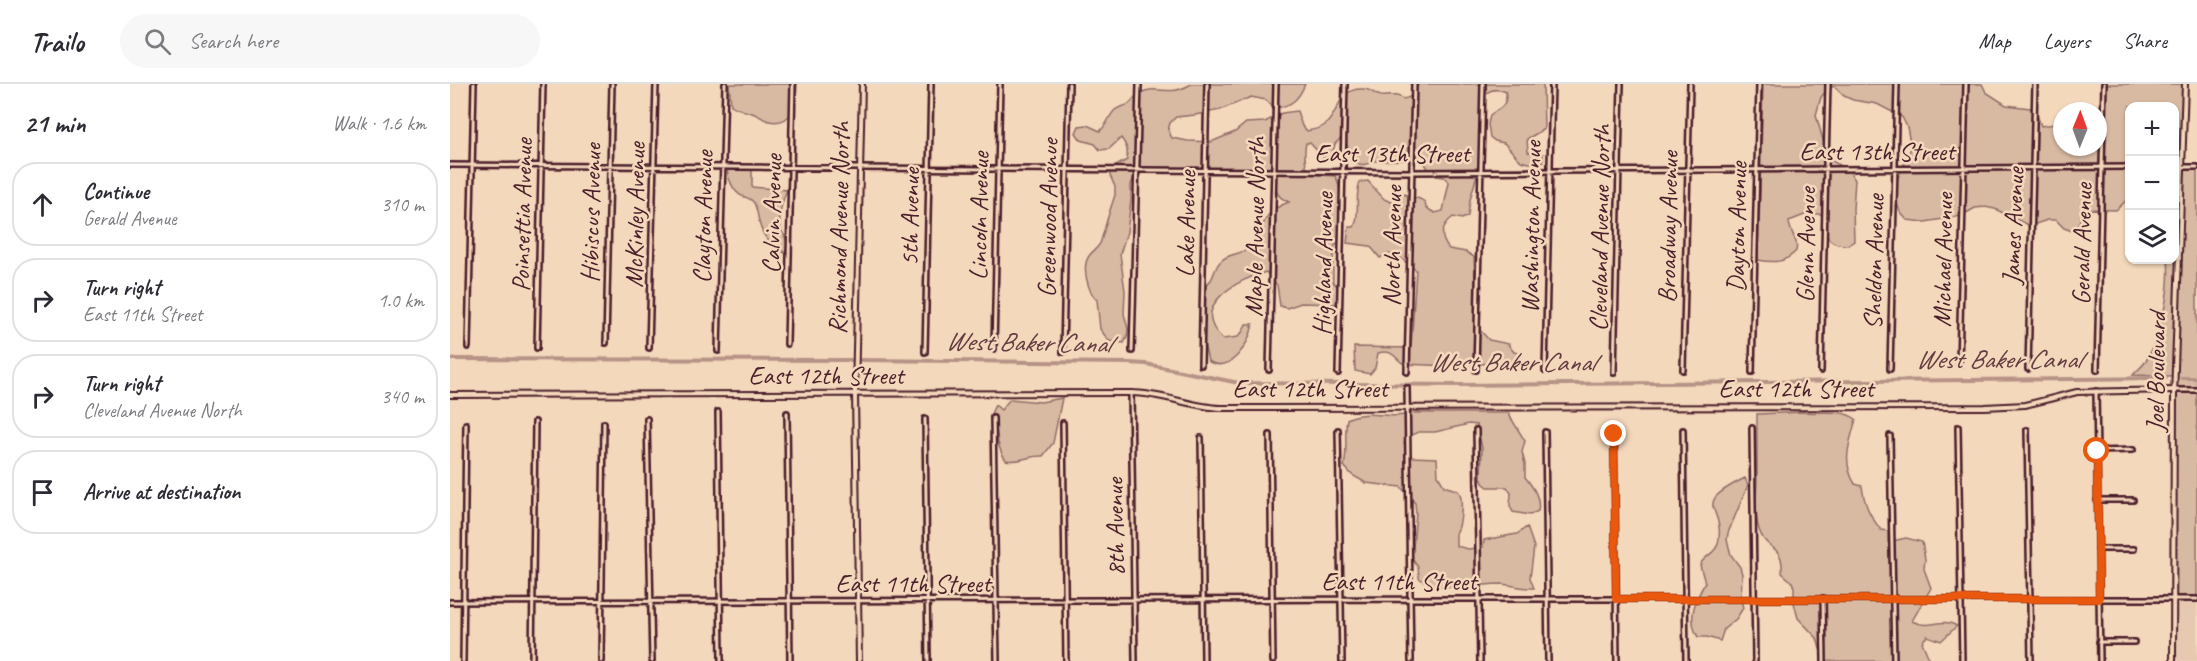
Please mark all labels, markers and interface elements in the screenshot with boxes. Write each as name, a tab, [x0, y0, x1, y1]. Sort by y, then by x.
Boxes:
search box	[120, 14, 540, 68]
text: Trailo	[30, 24, 84, 59]
icon: search	[141, 25, 174, 58]
text: Search here	[189, 27, 278, 55]
text: Map	[1978, 28, 2011, 54]
text: Layers	[2044, 28, 2090, 54]
text: Share	[2123, 28, 2167, 54]
north arrow	[2053, 102, 2107, 156]
map controls	[2125, 102, 2179, 264]
button: +	[2125, 102, 2179, 156]
text: 21 min	[24, 107, 86, 140]
text: Walk · 1.6 km	[332, 111, 426, 136]
street label: Richmond Avenue North	[821, 120, 857, 335]
street label: Cleveland Avenue North	[1582, 123, 1618, 332]
street label: Maple Avenue North	[1237, 135, 1273, 317]
street label: East 13th Street	[1799, 135, 1957, 168]
street label: Greenwood Avenue	[1030, 136, 1066, 298]
street label: Poinsettia Avenue	[504, 137, 540, 292]
street label: East 13th Street	[1314, 137, 1472, 170]
street label: Washington Avenue	[1513, 139, 1549, 313]
street label: McKinley Avenue	[617, 141, 653, 288]
street label: Hibiscus Avenue	[573, 142, 609, 283]
street label: Clayton Avenue	[685, 149, 721, 284]
street label: Broadway Avenue	[1650, 149, 1686, 303]
street label: Lincoln Avenue	[961, 150, 997, 281]
street label: Calvin Avenue	[754, 153, 790, 274]
button: −	[2125, 156, 2179, 210]
street label: Dayton Avenue	[1719, 160, 1755, 292]
street label: James Avenue	[1994, 165, 2032, 287]
street label: 5th Avenue	[893, 166, 927, 266]
street label: Lake Avenue	[1169, 169, 1203, 278]
text: Continue	[83, 178, 149, 206]
street label: Gerald Avenue	[2064, 181, 2100, 305]
street label: North Avenue	[1374, 184, 1410, 307]
street label: Glenn Avenue	[1788, 185, 1824, 303]
icon: ahead	[26, 188, 59, 221]
street label: Highland Avenue	[1305, 190, 1341, 336]
street label: Michael Avenue	[1925, 191, 1961, 327]
text: 310 m	[381, 192, 424, 217]
street label: Sheldon Avenue	[1856, 193, 1892, 330]
text: Gerald Avenue	[83, 206, 177, 231]
button: layers	[2125, 210, 2179, 264]
text: Turn right	[83, 274, 160, 302]
icon: right	[26, 284, 59, 317]
text: 1.0 km	[378, 288, 424, 313]
text: East 11th Street	[83, 302, 202, 327]
street label: Joel Boulevard	[2138, 308, 2174, 434]
water label: West Baker Canal	[945, 324, 1119, 361]
water label: West Baker Canal	[1915, 342, 2089, 376]
water label: West Baker Canal	[1429, 345, 1603, 379]
street label: East 12th Street	[748, 359, 906, 392]
text: Turn right	[83, 370, 160, 398]
street label: East 12th Street	[1232, 372, 1390, 405]
street label: East 12th Street	[1718, 372, 1876, 405]
icon: right	[26, 380, 59, 413]
text: 340 m	[381, 384, 424, 409]
text: Cleveland Avenue North	[83, 398, 242, 423]
route end	[1600, 420, 1626, 446]
route start	[2083, 437, 2109, 463]
icon: arrive	[26, 476, 59, 509]
street label: 8th Avenue	[1098, 476, 1132, 576]
text: Arrive at destination	[83, 478, 240, 506]
street label: East 11th Street	[1321, 565, 1479, 598]
street label: East 11th Street	[835, 567, 993, 600]

